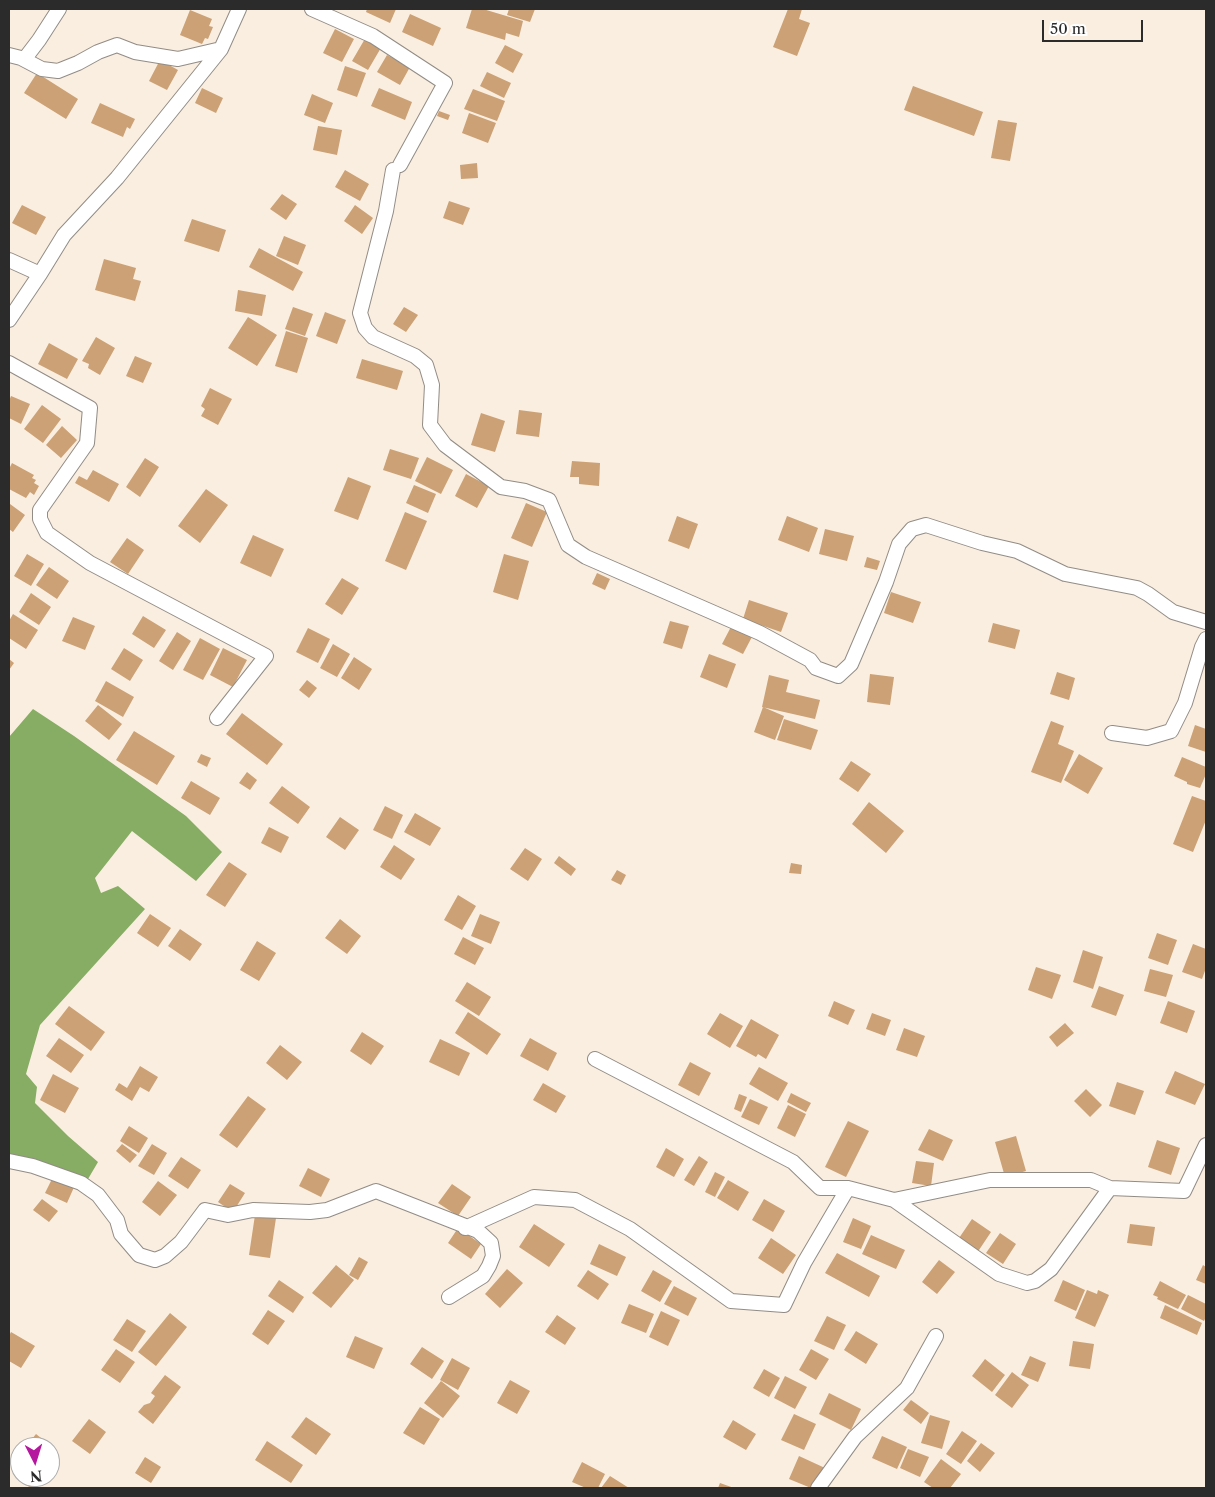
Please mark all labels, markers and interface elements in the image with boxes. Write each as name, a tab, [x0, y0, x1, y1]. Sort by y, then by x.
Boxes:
scale bar	[1045, 10, 1146, 42]
text: 50 m	[1050, 19, 1086, 38]
north arrow	[10, 1437, 60, 1487]
text: N	[29, 1466, 43, 1485]

